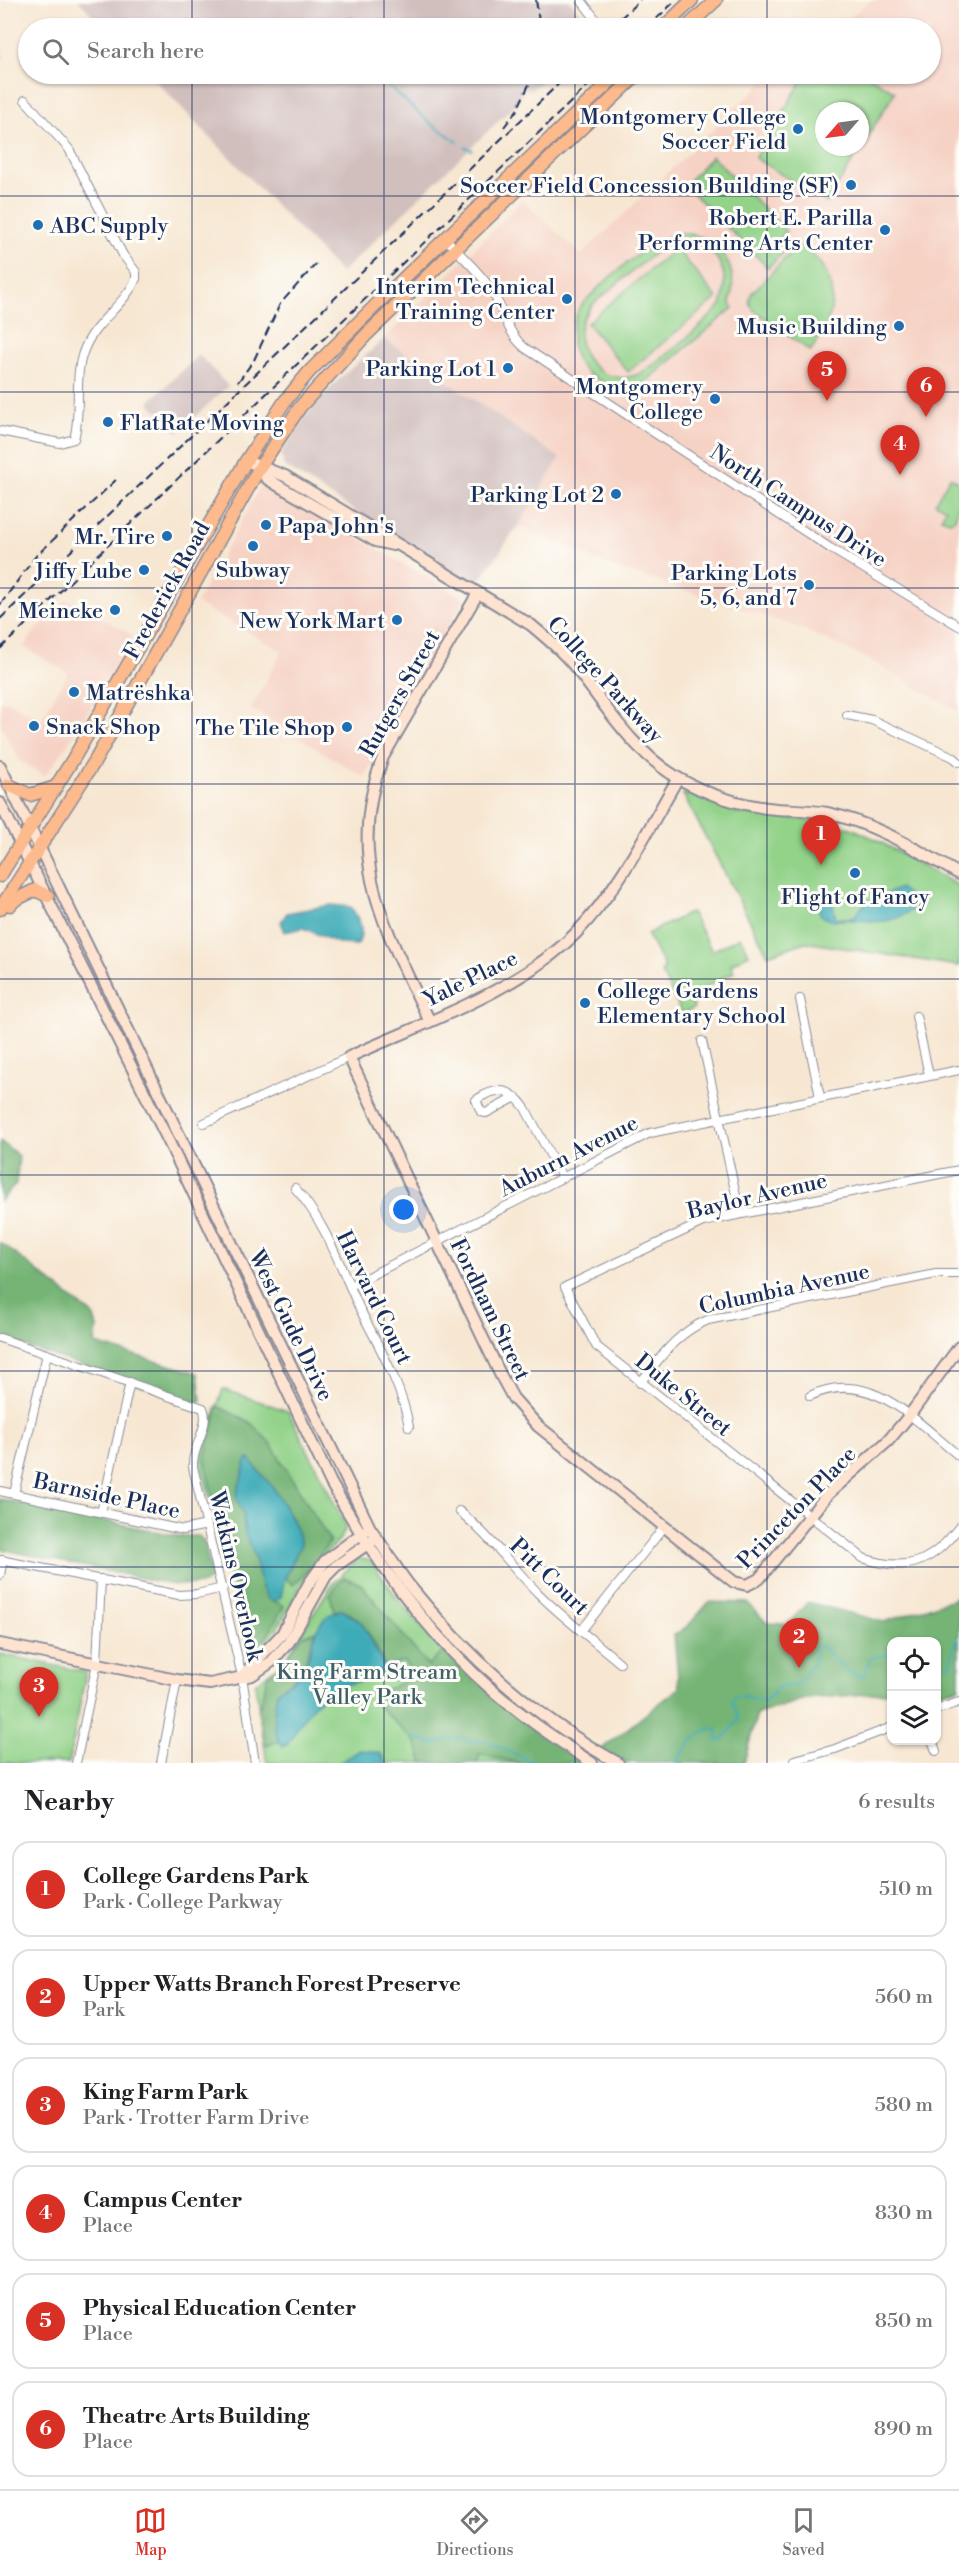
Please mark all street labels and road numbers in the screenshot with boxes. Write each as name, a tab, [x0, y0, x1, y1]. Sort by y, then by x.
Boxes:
street label: North Campus Drive	[705, 439, 892, 573]
street label: Frederick Road	[118, 517, 217, 664]
street label: College Parkway	[541, 611, 669, 749]
street label: Rutgers Street	[354, 625, 446, 762]
street label: Yale Place	[418, 945, 522, 1014]
street label: Auburn Avenue	[494, 1110, 643, 1203]
street label: Baylor Avenue	[684, 1167, 830, 1226]
street label: Harvard Court	[330, 1226, 418, 1369]
street label: Fordham Street	[444, 1234, 536, 1385]
street label: West Gude Drive	[242, 1245, 339, 1406]
street label: Columbia Avenue	[697, 1258, 872, 1321]
street label: Duke Street	[629, 1348, 737, 1442]
street label: Princeton Place	[732, 1441, 862, 1575]
street label: Barnside Place	[30, 1468, 183, 1525]
street label: Watkins Overlook	[203, 1487, 269, 1666]
street label: Pitt Court	[504, 1533, 594, 1622]

